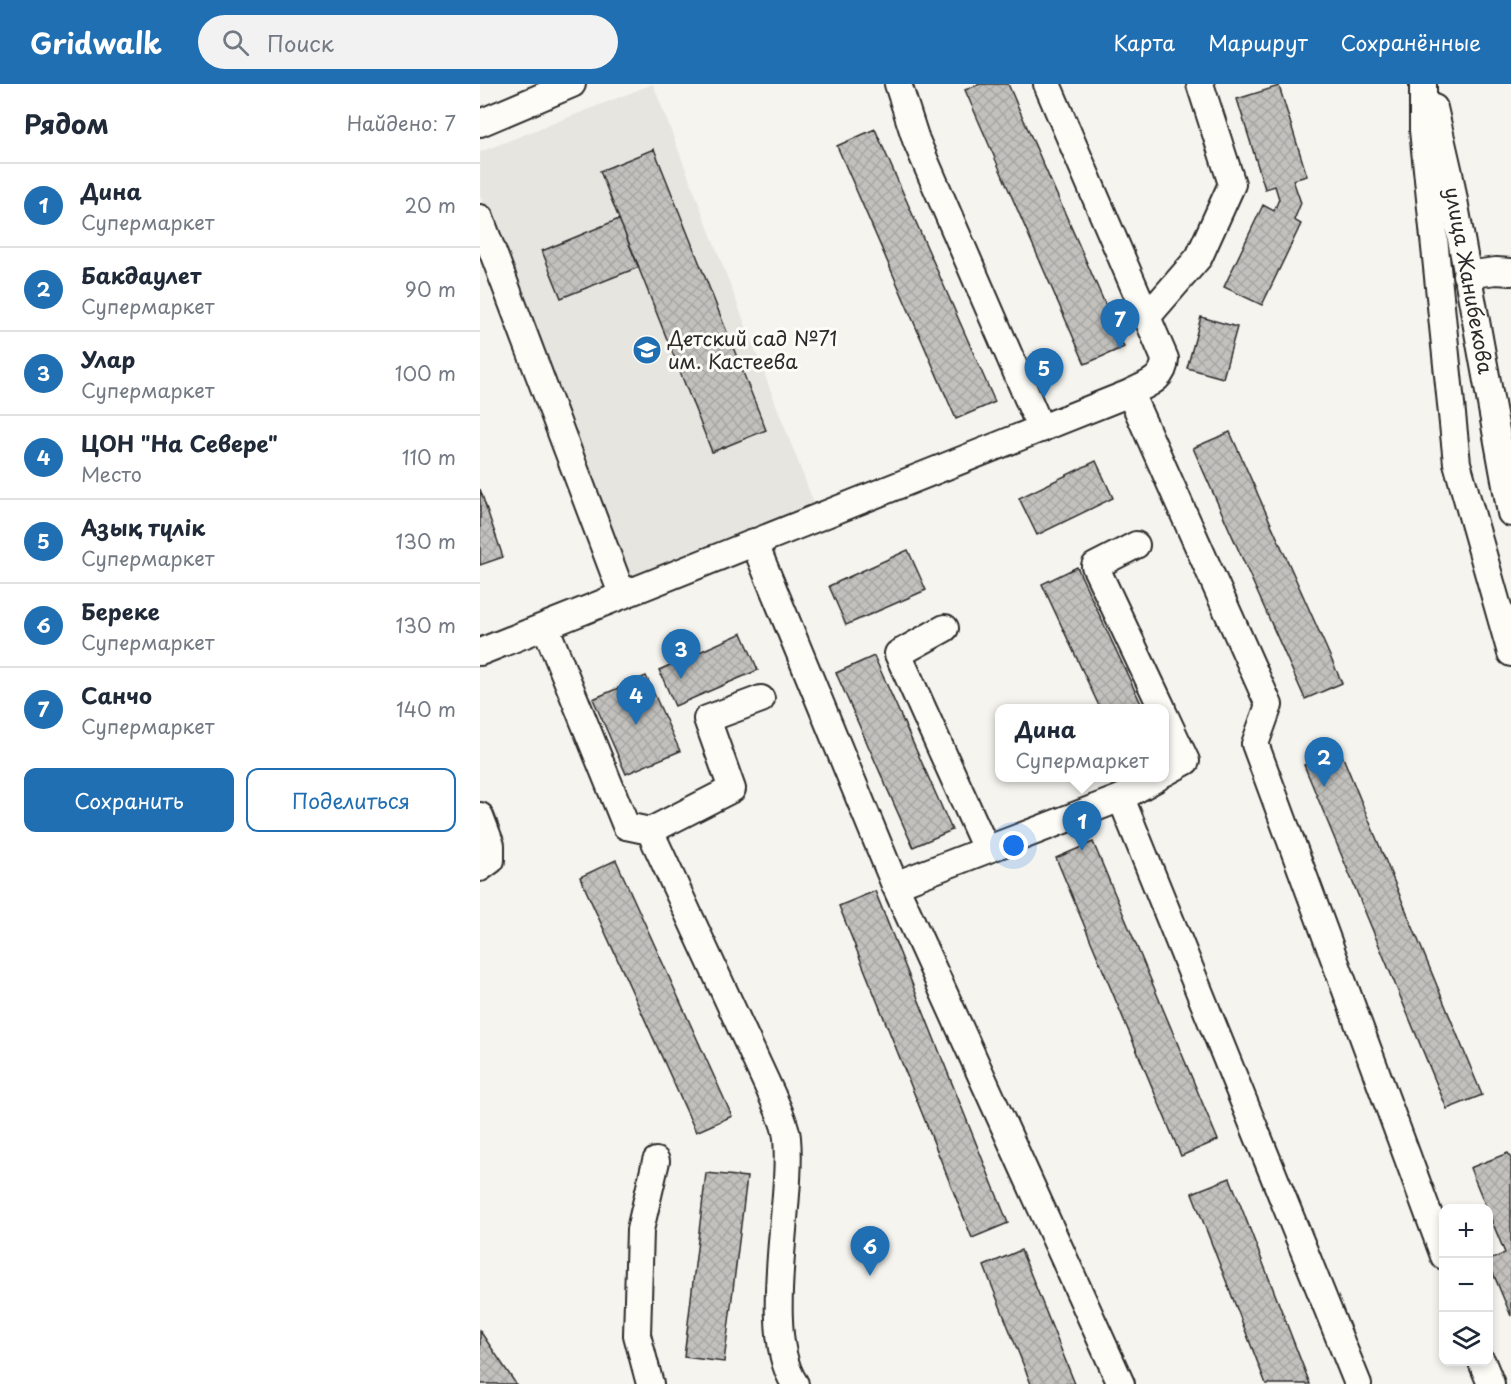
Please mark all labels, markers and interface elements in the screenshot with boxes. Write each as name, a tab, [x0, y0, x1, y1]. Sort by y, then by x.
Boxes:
search box	[198, 15, 618, 69]
text: Gridwalk	[30, 21, 162, 64]
icon: search	[219, 26, 252, 59]
text: Поиск	[267, 26, 334, 59]
text: Карта	[1114, 26, 1175, 58]
text: Маршрут	[1208, 26, 1308, 58]
text: Сохранённые	[1341, 26, 1481, 58]
text: Рядом	[24, 104, 109, 143]
text: Найдено: 7	[347, 108, 456, 138]
text: Дина	[81, 174, 142, 207]
street label: улица Жанибекова	[1438, 184, 1501, 377]
text: 1	[39, 190, 48, 220]
text: 20 m	[404, 190, 456, 220]
text: Супермаркет	[81, 207, 214, 237]
text: Бакдаулет	[81, 258, 201, 291]
text: 2	[36, 274, 51, 304]
text: 90 m	[405, 274, 456, 304]
text: Супермаркет	[81, 291, 214, 321]
pin: 7	[1100, 300, 1140, 349]
place label: Детский сад №71 им. Кастеева	[667, 323, 837, 376]
school or university icon: Детский сад №71 им. Кастеева	[631, 334, 663, 366]
text: Улар	[81, 342, 135, 375]
pin: 5	[1024, 348, 1064, 398]
text: 3	[37, 358, 50, 388]
text: 100 m	[395, 358, 456, 388]
text: Супермаркет	[81, 375, 214, 405]
text: ЦОН "На Севере"	[81, 426, 278, 459]
text: 4	[37, 442, 50, 472]
text: 110 m	[402, 442, 456, 472]
text: Место	[81, 459, 142, 489]
text: Азық түлік	[81, 510, 205, 543]
text: 5	[37, 526, 50, 556]
text: 130 m	[396, 526, 456, 556]
text: Супермаркет	[81, 543, 214, 573]
text: Береке	[81, 594, 160, 627]
text: 6	[36, 610, 51, 640]
text: 130 m	[396, 610, 456, 640]
text: Супермаркет	[81, 627, 214, 657]
pin: 3	[662, 630, 700, 679]
pin: 4	[616, 676, 656, 725]
text: Санчо	[81, 678, 152, 711]
text: 7	[38, 694, 49, 724]
text: 140 m	[396, 694, 456, 724]
popup	[995, 704, 1169, 782]
text: Супермаркет	[81, 711, 214, 741]
text: Дина	[1015, 712, 1076, 745]
pin: 2	[1304, 738, 1344, 787]
text: Супермаркет	[1015, 745, 1149, 775]
button: Сохранить	[24, 768, 234, 832]
button: Поделиться	[246, 768, 456, 832]
pin: 1	[1062, 802, 1102, 851]
your location	[999, 831, 1028, 860]
map controls	[1439, 1204, 1493, 1366]
button: +	[1439, 1204, 1493, 1258]
pin: 6	[850, 1226, 890, 1276]
button: −	[1439, 1258, 1493, 1312]
button: layers	[1439, 1312, 1493, 1366]

